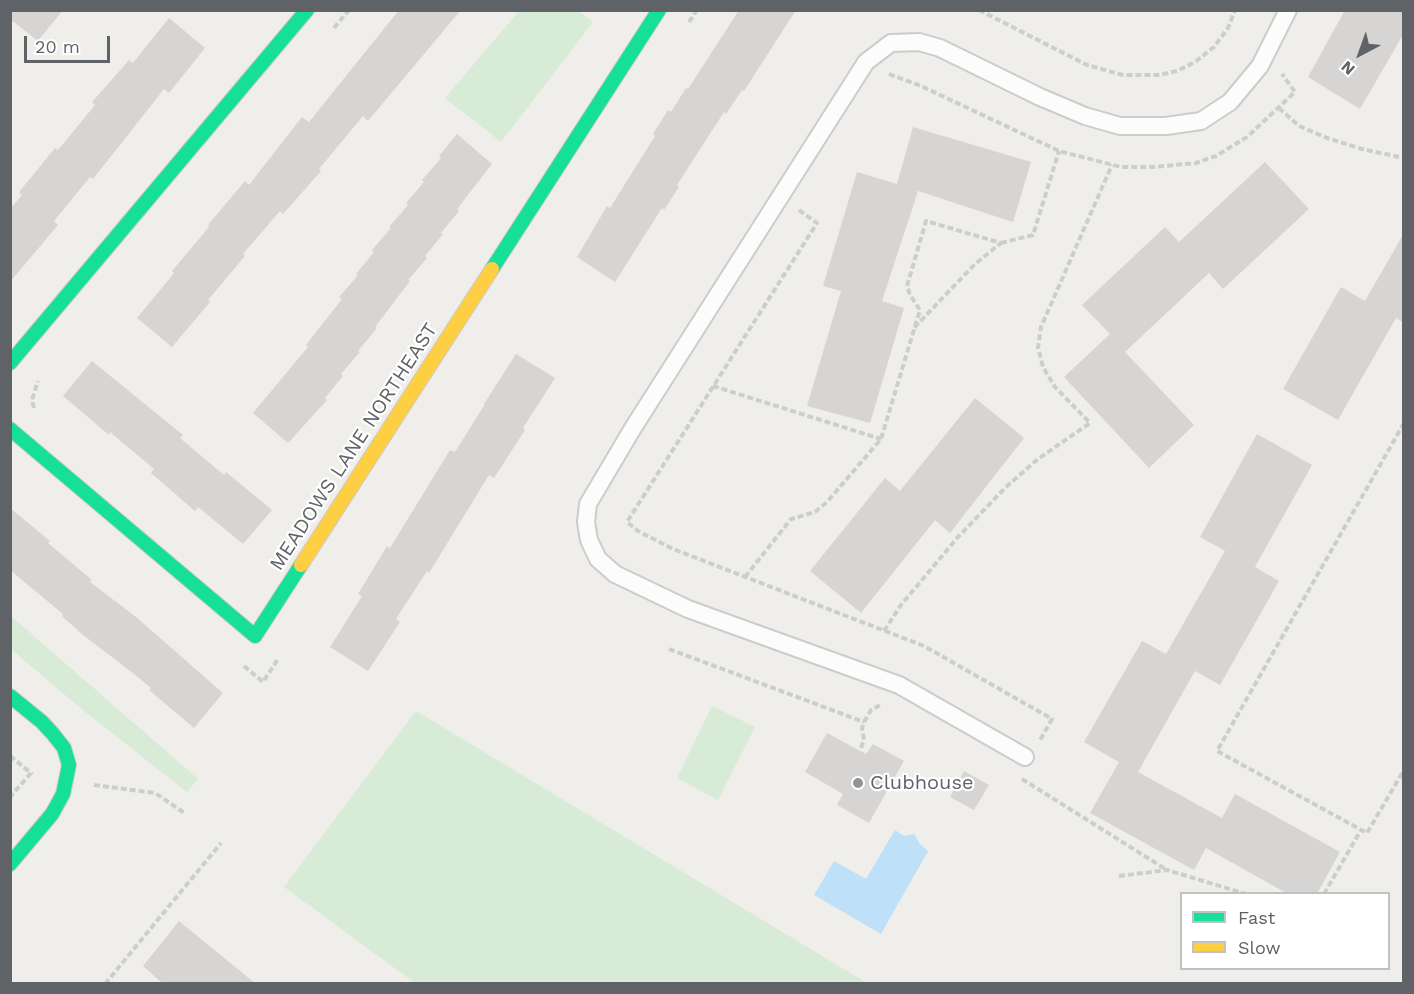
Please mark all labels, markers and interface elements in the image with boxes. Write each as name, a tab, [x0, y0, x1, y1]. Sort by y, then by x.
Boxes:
scale bar	[27, 24, 112, 62]
north arrow	[1330, 24, 1390, 84]
text: 20 m	[35, 36, 80, 57]
text: N	[1337, 57, 1359, 79]
street label: MEADOWS LANE NORTHEAST	[265, 319, 443, 575]
place label: Clubhouse	[870, 771, 974, 795]
marker: Clubhouse	[851, 776, 865, 790]
legend	[1180, 892, 1390, 970]
text: Fast	[1238, 907, 1275, 928]
text: Slow	[1238, 937, 1281, 958]

